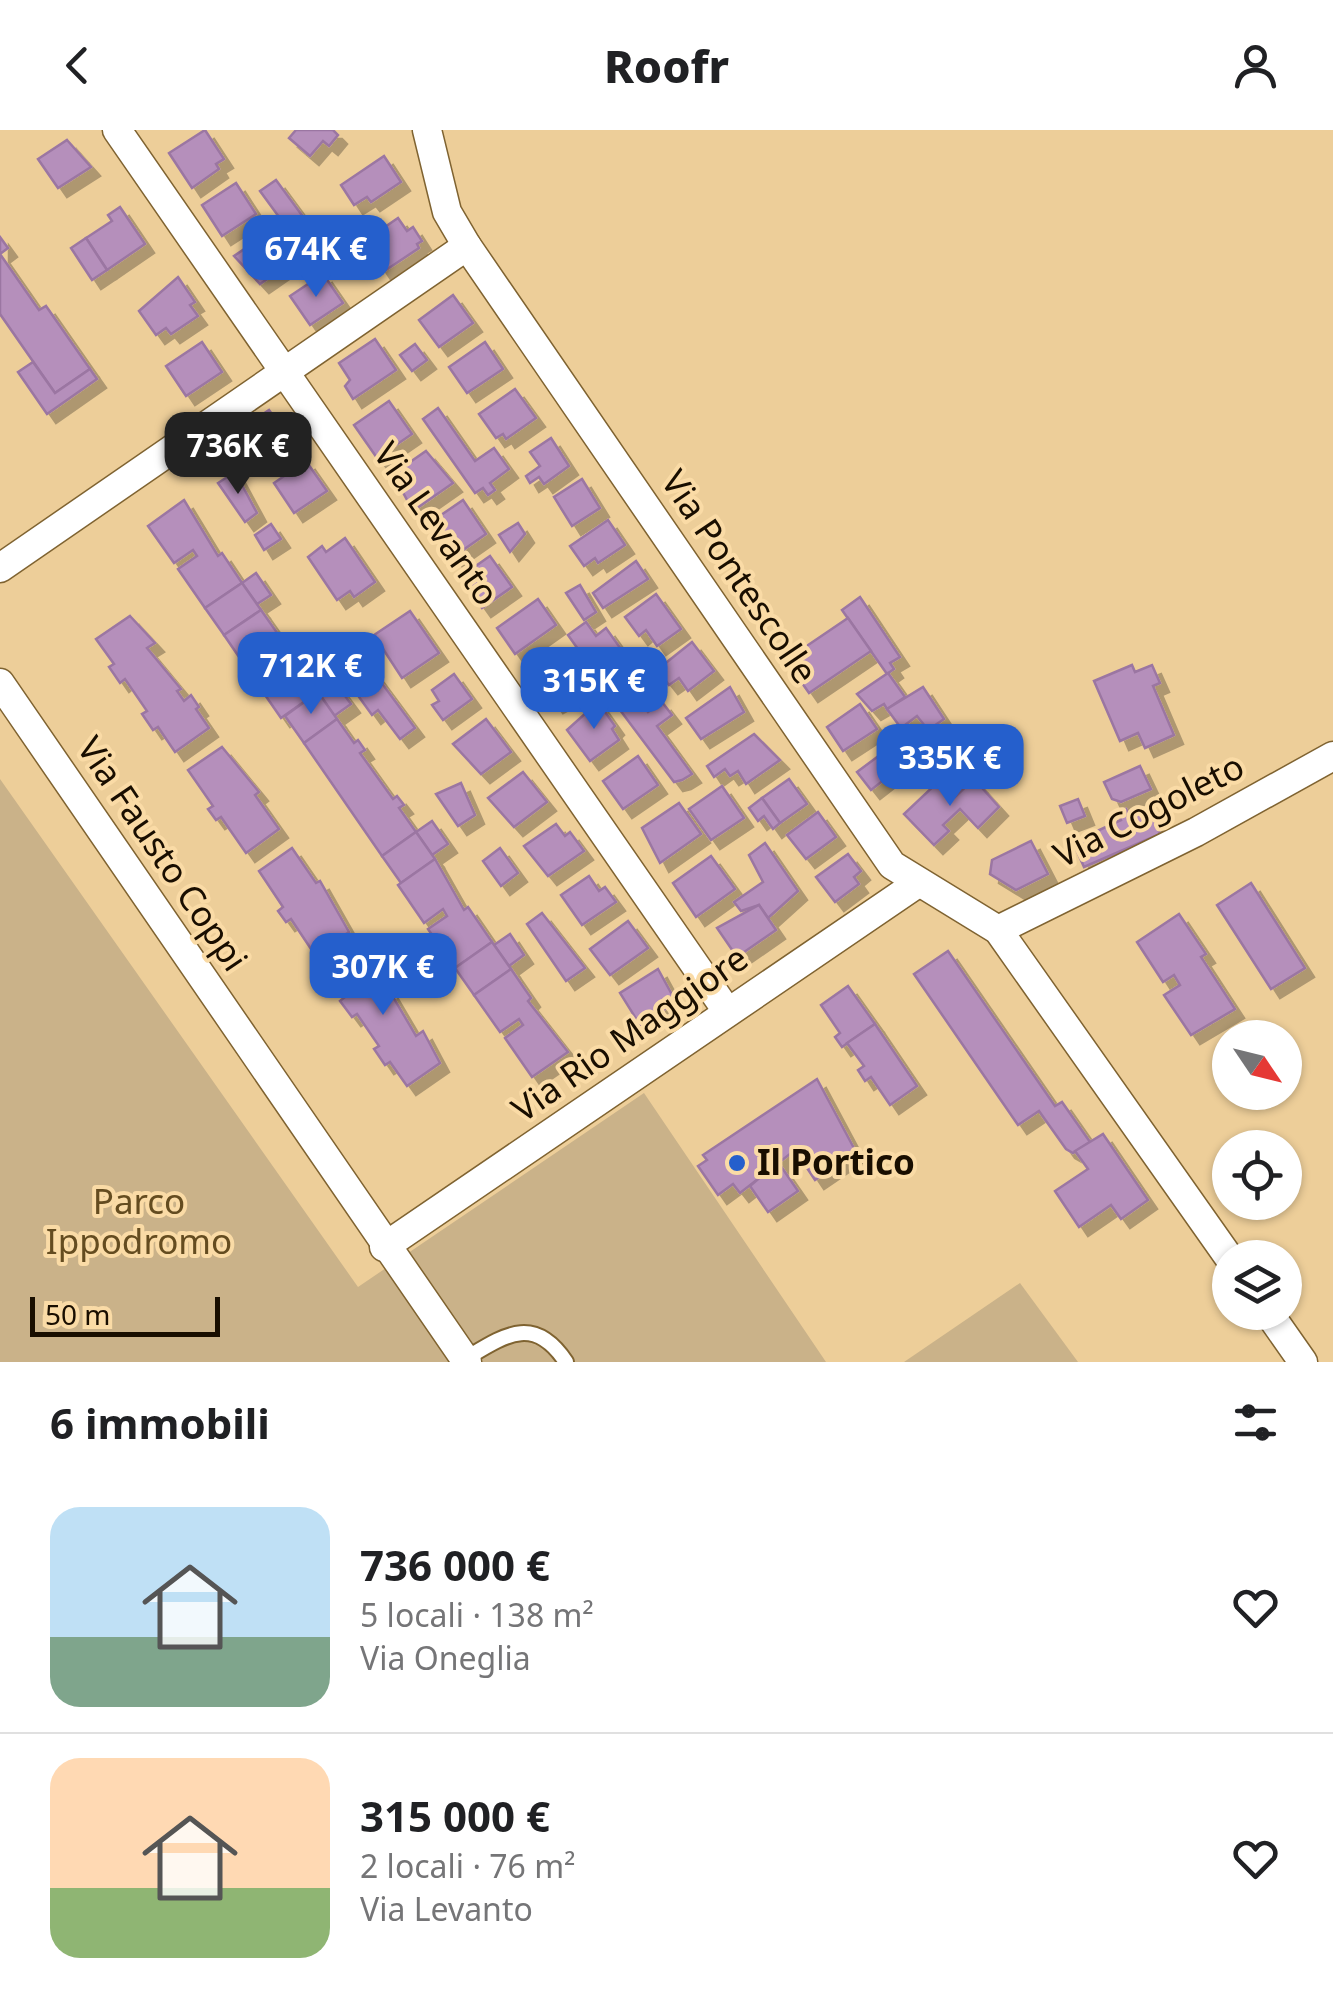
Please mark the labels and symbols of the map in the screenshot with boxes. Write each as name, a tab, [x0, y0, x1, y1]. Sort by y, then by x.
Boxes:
pin: 674K €	[235, 215, 397, 300]
pin: 736K €	[157, 412, 319, 497]
street label: Via Levanto	[364, 432, 511, 614]
street label: Via Pontescolle	[652, 460, 829, 692]
pin: 712K €	[230, 632, 392, 717]
pin: 315K €	[513, 647, 675, 732]
pin: 335K €	[869, 724, 1031, 809]
street label: Via Fausto Coppi	[67, 727, 259, 980]
street label: Via Cogoleto	[1045, 742, 1251, 878]
pin: 307K €	[302, 933, 464, 1018]
street label: Via Rio Maggiore	[502, 934, 756, 1132]
north arrow	[1212, 1020, 1302, 1110]
place label: Il Portico	[757, 1138, 915, 1185]
marker: Il Portico	[726, 1152, 748, 1174]
park label: Parco Ippodromo	[46, 1177, 232, 1264]
scale bar	[30, 1292, 220, 1336]

